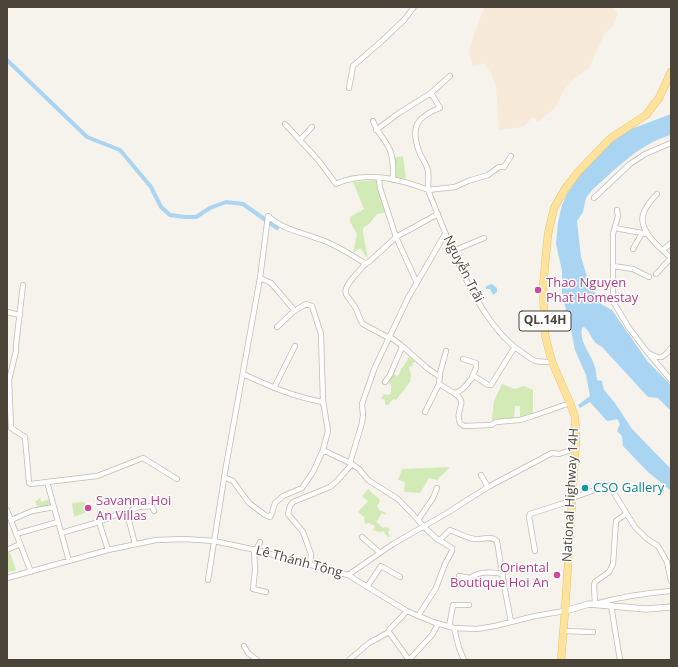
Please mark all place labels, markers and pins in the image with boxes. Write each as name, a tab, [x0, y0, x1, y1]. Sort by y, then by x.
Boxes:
place label: Thao Nguyen Phat Homestay	[546, 275, 638, 306]
marker: Thao Nguyen Phat Homestay	[533, 285, 543, 295]
place label: CSO Gallery	[593, 480, 664, 496]
marker: CSO Gallery	[580, 483, 590, 493]
place label: Savanna Hoi An Villas	[96, 493, 171, 524]
marker: Savanna Hoi An Villas	[83, 503, 93, 513]
place label: Oriental Boutique Hoi An	[450, 560, 549, 591]
marker: Oriental Boutique Hoi An	[552, 570, 562, 580]

